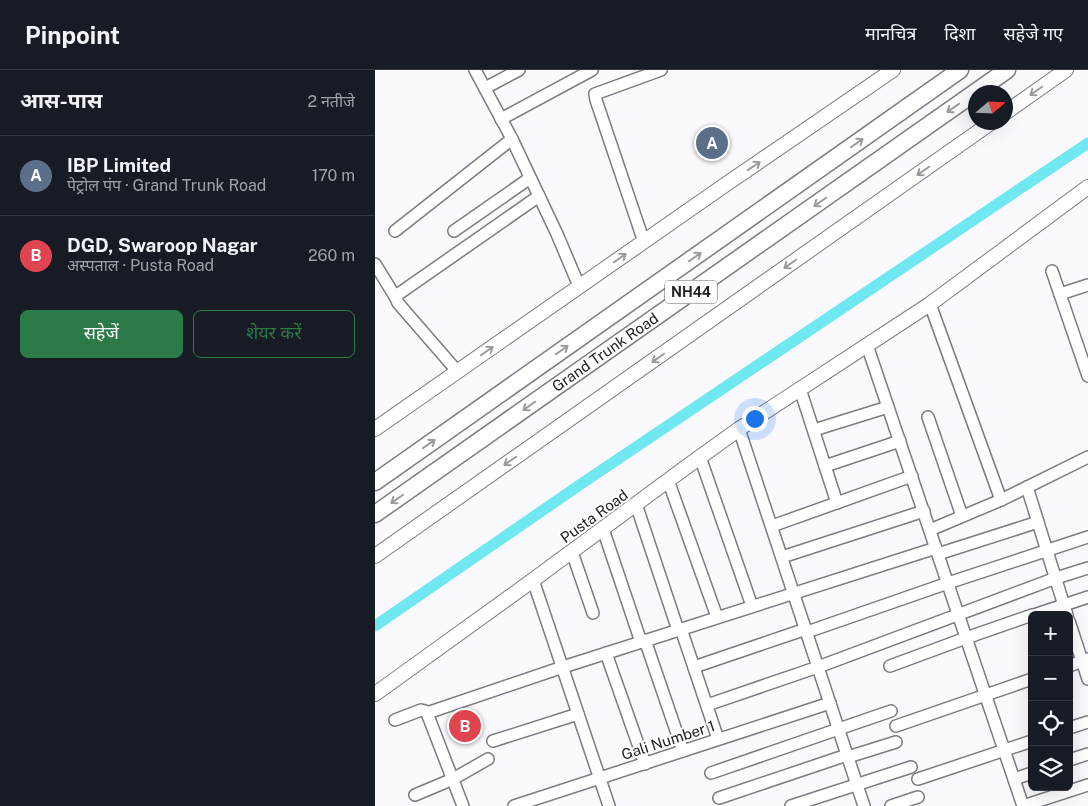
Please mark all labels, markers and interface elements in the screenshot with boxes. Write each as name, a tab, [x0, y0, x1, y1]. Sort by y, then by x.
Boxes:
text: Pinpoint	[25, 21, 120, 49]
text: मानचित्र	[865, 23, 916, 44]
text: दिशा	[944, 23, 975, 44]
text: सहेजे गए	[1003, 23, 1063, 44]
north arrow	[968, 85, 1013, 130]
one-way arrow	[1029, 86, 1043, 96]
text: आस-पास	[20, 88, 102, 113]
text: 2 नतीजे	[308, 92, 355, 111]
one-way arrow	[946, 103, 960, 113]
pin: A	[696, 124, 728, 162]
one-way arrow	[849, 138, 863, 148]
text: IBP Limited	[67, 154, 171, 176]
one-way arrow	[747, 161, 761, 171]
text: A	[30, 166, 42, 185]
text: 170 m	[312, 166, 355, 185]
one-way arrow	[916, 166, 930, 176]
text: पेट्रोल पंप · Grand Trunk Road	[67, 176, 266, 195]
one-way arrow	[813, 197, 827, 207]
text: DGD, Swaroop Nagar	[67, 234, 258, 256]
text: B	[31, 246, 41, 265]
text: 260 m	[308, 246, 355, 265]
one-way arrow	[688, 252, 702, 262]
one-way arrow	[613, 253, 627, 263]
text: अस्पताल · Pusta Road	[67, 256, 214, 275]
one-way arrow	[784, 259, 798, 269]
road number: NH44	[665, 280, 717, 303]
street label: Grand Trunk Road	[549, 309, 661, 395]
button: सहेजें	[20, 310, 183, 358]
button: शेयर करें	[193, 310, 355, 358]
one-way arrow	[555, 345, 569, 355]
one-way arrow	[480, 346, 494, 356]
one-way arrow	[651, 353, 665, 363]
one-way arrow	[523, 401, 537, 411]
your location	[742, 406, 768, 432]
one-way arrow	[422, 439, 436, 449]
one-way arrow	[503, 456, 517, 466]
street label: Pusta Road	[557, 486, 631, 546]
one-way arrow	[390, 494, 404, 504]
map controls	[1028, 611, 1073, 791]
button: +	[1028, 611, 1073, 656]
button: −	[1028, 656, 1073, 701]
button: locate	[1028, 701, 1073, 746]
pin: B	[449, 707, 481, 745]
street label: Gali Number 1	[619, 717, 717, 763]
button: layers	[1028, 746, 1073, 791]

